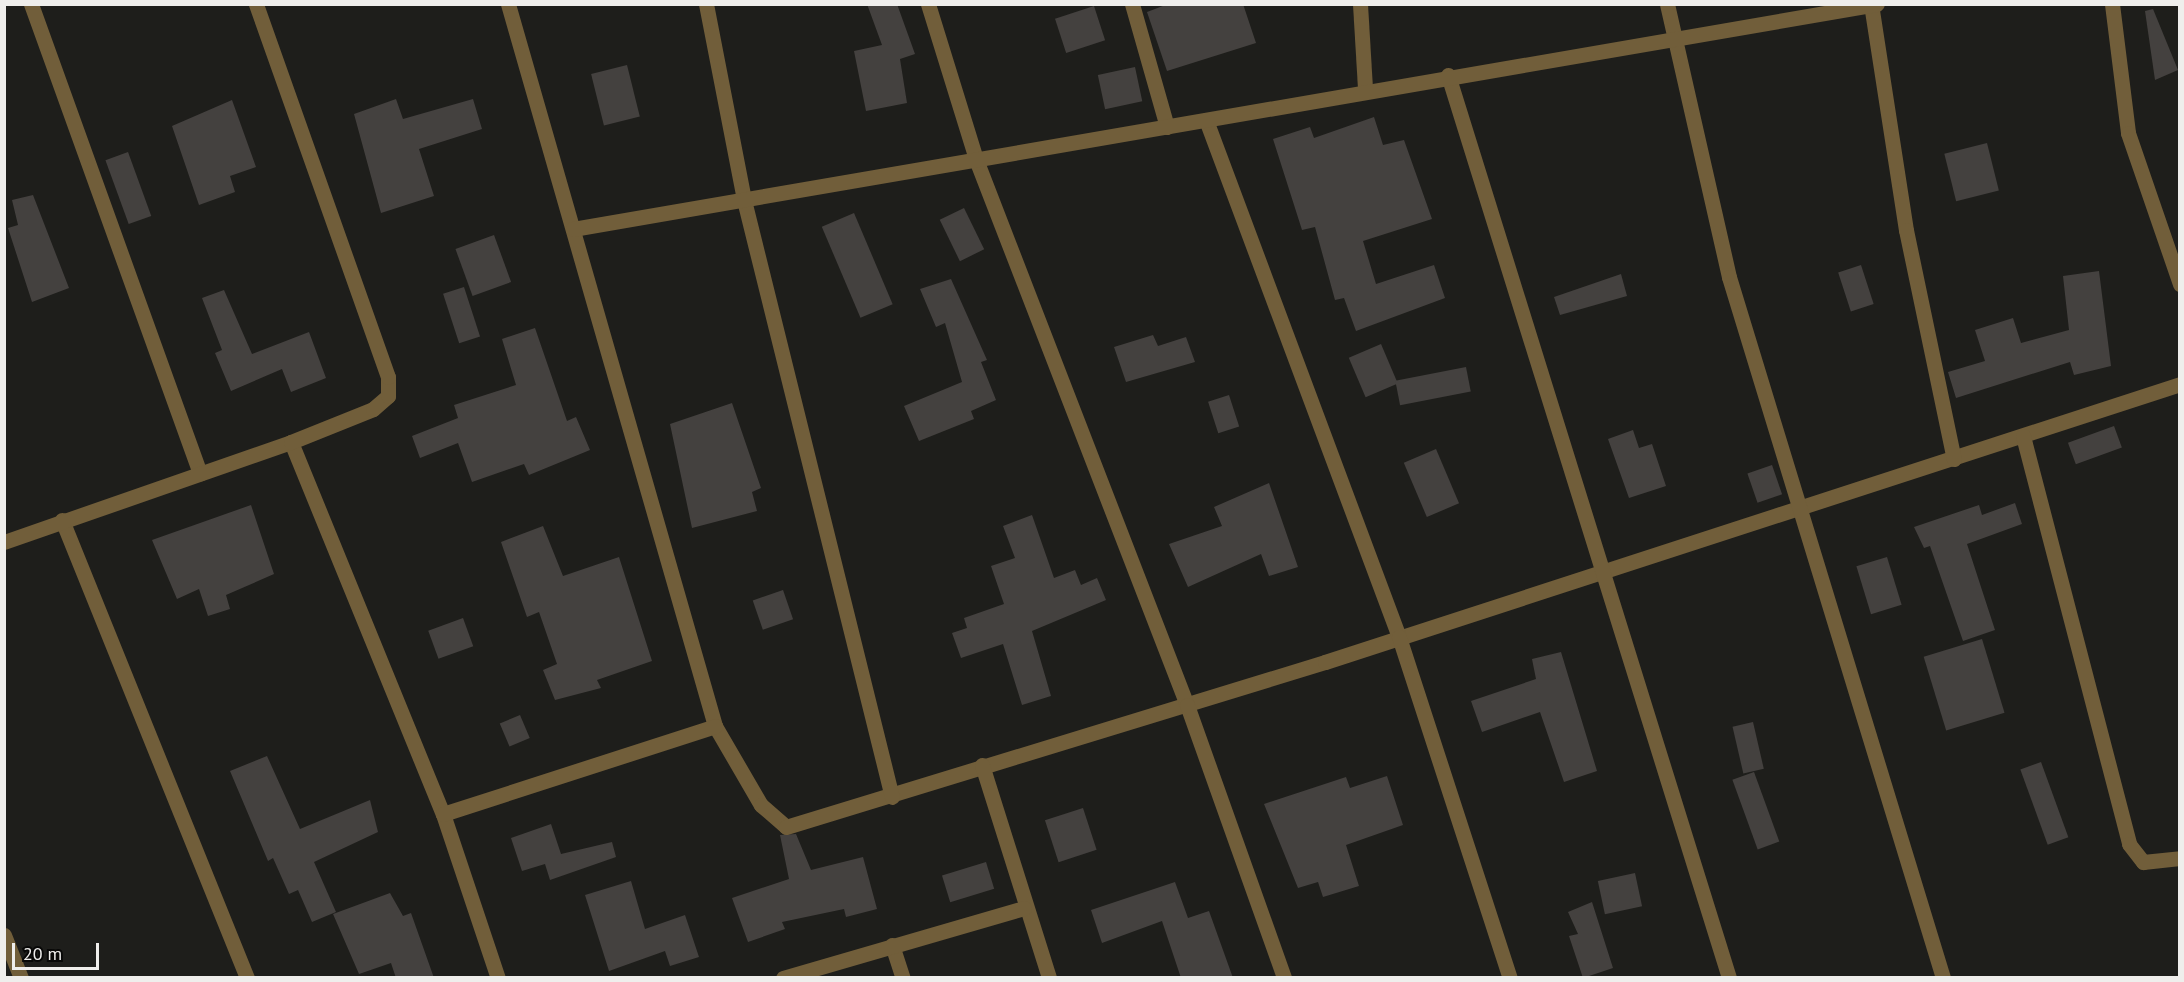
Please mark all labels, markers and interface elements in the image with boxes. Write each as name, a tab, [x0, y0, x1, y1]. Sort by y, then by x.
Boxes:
scale bar	[15, 931, 102, 969]
text: 20 m	[23, 942, 62, 965]

